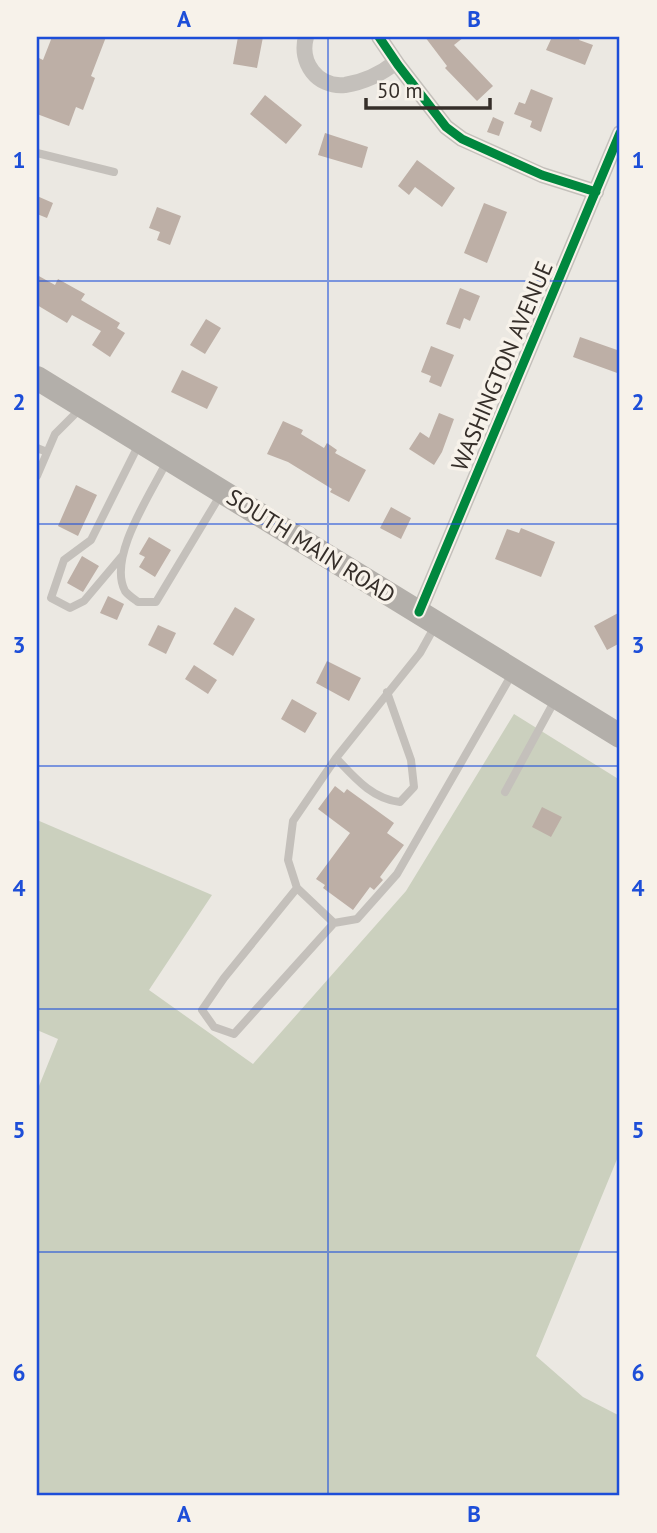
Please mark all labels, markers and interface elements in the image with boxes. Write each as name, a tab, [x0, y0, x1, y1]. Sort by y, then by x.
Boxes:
text: A	[177, 4, 191, 33]
text: B	[467, 4, 481, 33]
scale bar	[366, 66, 491, 110]
text: 50 m	[377, 77, 423, 104]
text: 1	[12, 145, 26, 174]
text: 1	[631, 145, 645, 174]
street label: WASHINGTON AVENUE	[444, 257, 559, 475]
text: 2	[12, 387, 26, 416]
text: 2	[631, 387, 645, 416]
street label: SOUTH MAIN ROAD	[221, 482, 401, 609]
text: 3	[12, 630, 26, 659]
text: 3	[631, 630, 645, 659]
text: 4	[12, 873, 26, 902]
text: 4	[631, 873, 645, 902]
text: 5	[12, 1115, 26, 1144]
text: 5	[631, 1115, 645, 1144]
text: 6	[12, 1358, 26, 1387]
text: 6	[631, 1358, 645, 1387]
text: A	[177, 1499, 191, 1528]
text: B	[467, 1499, 481, 1528]

